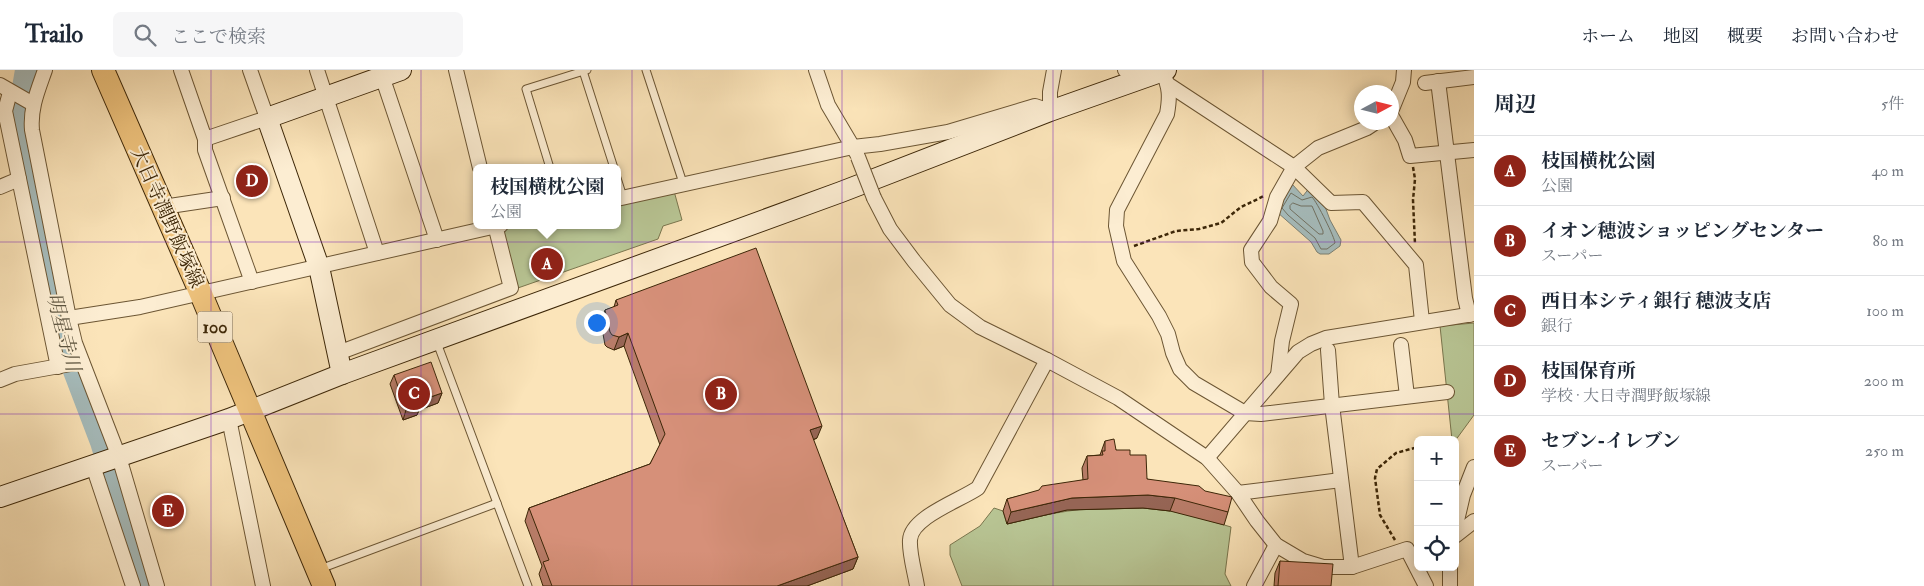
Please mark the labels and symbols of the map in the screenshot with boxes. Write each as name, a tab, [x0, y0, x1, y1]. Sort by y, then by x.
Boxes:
north arrow	[1354, 85, 1399, 130]
street label: 大日寺潤野飯塚線	[125, 143, 209, 292]
pin: D	[236, 162, 268, 200]
pin: A	[531, 245, 563, 283]
water label: 明星寺川	[41, 290, 86, 376]
your location	[584, 310, 610, 336]
road number: 100	[198, 312, 232, 342]
pin: C	[398, 375, 430, 413]
pin: B	[705, 375, 737, 413]
pin: E	[152, 492, 184, 530]

